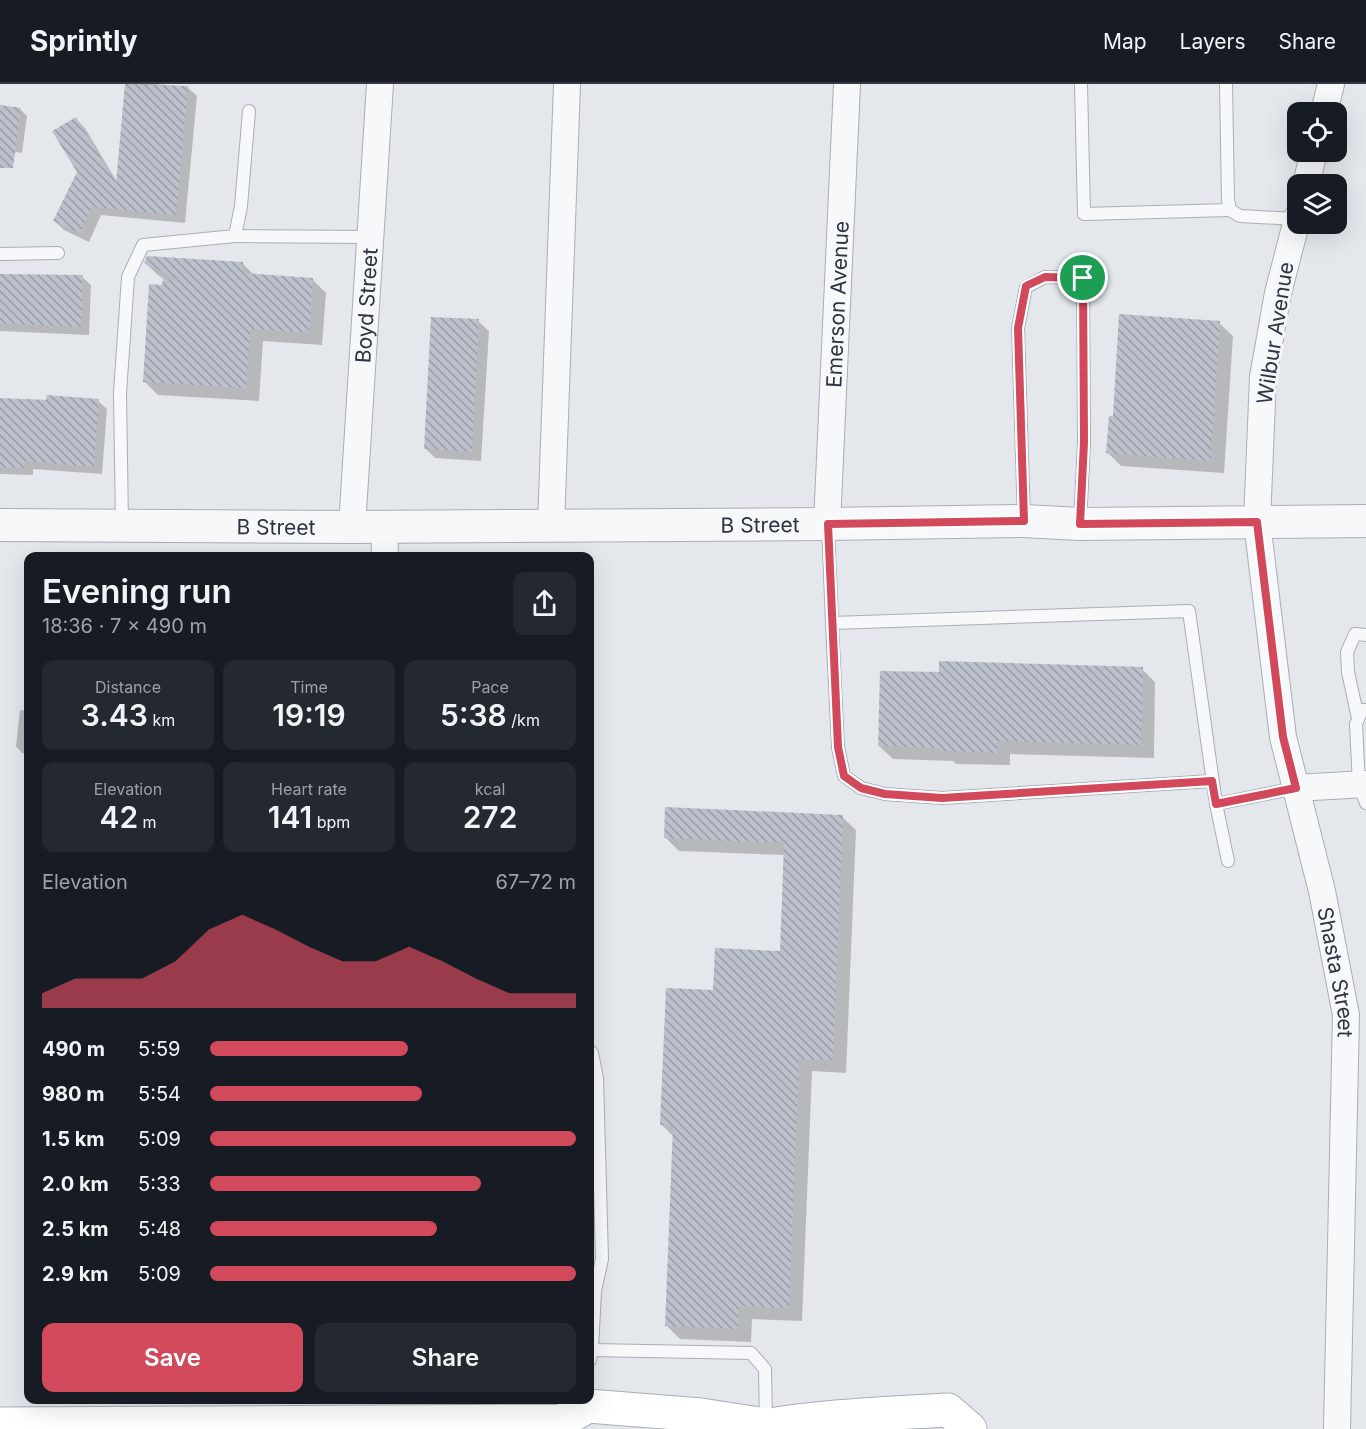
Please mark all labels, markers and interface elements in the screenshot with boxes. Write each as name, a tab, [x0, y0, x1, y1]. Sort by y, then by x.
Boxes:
text: Sprintly	[30, 24, 138, 58]
text: Map	[1103, 29, 1147, 54]
text: Layers	[1180, 29, 1246, 54]
text: Share	[1279, 29, 1336, 54]
map controls	[1287, 102, 1347, 234]
button: locate	[1287, 102, 1347, 162]
button: layers	[1287, 174, 1347, 234]
street label: Emerson Avenue	[821, 220, 853, 388]
street label: Boyd Street	[350, 247, 382, 364]
pin	[1057, 252, 1108, 303]
street label: Wilbur Avenue	[1251, 260, 1299, 406]
icon: arrive	[1066, 261, 1099, 294]
street label: B Street	[720, 512, 800, 537]
street label: B Street	[236, 514, 316, 539]
text: Evening run	[42, 571, 232, 611]
button: share	[513, 572, 576, 635]
text: 18:36 · 7 × 490 m	[42, 614, 207, 638]
text: Distance	[95, 677, 161, 697]
text: Time	[290, 677, 328, 697]
text: Pace	[471, 677, 509, 697]
text: 3.43	[81, 697, 148, 733]
text: 19:19	[272, 697, 346, 733]
text: 5:38	[440, 697, 507, 733]
text: km	[148, 710, 175, 730]
text: /km	[507, 710, 540, 730]
text: Elevation	[94, 779, 162, 799]
text: Heart rate	[271, 779, 347, 799]
text: kcal	[475, 779, 505, 799]
text: 42	[99, 799, 138, 835]
text: 141	[268, 799, 312, 835]
text: 272	[463, 799, 517, 835]
text: m	[138, 812, 157, 832]
text: bpm	[312, 812, 350, 832]
text: Elevation	[42, 870, 128, 894]
text: 67–72 m	[496, 870, 576, 894]
street label: Shasta Street	[1313, 905, 1359, 1038]
text: 490 m	[42, 1037, 105, 1061]
text: 5:59	[138, 1037, 180, 1061]
text: 980 m	[42, 1082, 104, 1106]
text: 5:54	[138, 1082, 181, 1106]
text: 1.5 km	[42, 1127, 105, 1151]
text: 5:09	[138, 1127, 181, 1151]
text: 2.0 km	[42, 1172, 109, 1196]
text: 5:33	[138, 1172, 181, 1196]
text: 2.5 km	[42, 1217, 109, 1241]
text: 5:48	[138, 1217, 181, 1241]
text: 2.9 km	[42, 1262, 109, 1286]
text: 5:09	[138, 1262, 181, 1286]
button: Save	[42, 1323, 303, 1392]
button: Share	[315, 1323, 576, 1392]

